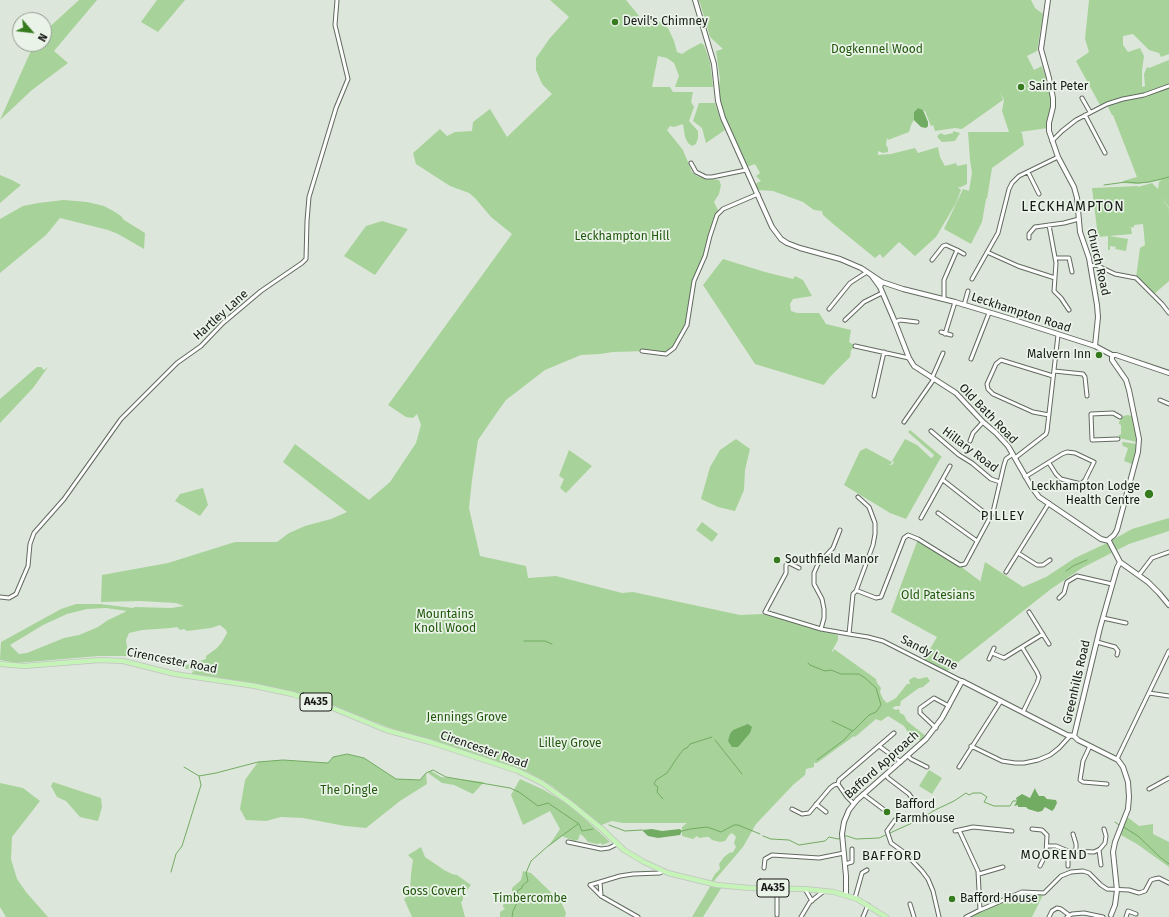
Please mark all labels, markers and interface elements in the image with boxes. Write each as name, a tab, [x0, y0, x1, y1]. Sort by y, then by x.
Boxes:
north arrow	[12, 12, 52, 52]
place label: Devil's Chimney	[623, 15, 708, 29]
marker: Devil's Chimney	[610, 17, 620, 27]
text: N	[35, 31, 50, 44]
park label: Dogkennel Wood	[831, 43, 923, 57]
place label: Saint Peter	[1029, 80, 1088, 94]
marker: Saint Peter	[1016, 82, 1026, 92]
district label: LECKHAMPTON	[1021, 199, 1125, 215]
street label: Church Road	[1083, 227, 1113, 297]
park label: Leckhampton Hill	[574, 230, 670, 244]
street label: Hartley Lane	[191, 287, 251, 343]
street label: Leckhampton Road	[969, 290, 1073, 336]
place label: Malvern Inn	[1027, 348, 1091, 362]
marker: Malvern Inn	[1094, 350, 1104, 360]
street label: Old Bath Road	[956, 381, 1020, 447]
street label: Hillary Road	[939, 424, 1001, 476]
place label: Leckhampton Lodge Health Centre	[1031, 480, 1140, 508]
marker: Leckhampton Lodge Health Centre	[1143, 488, 1155, 500]
district label: PILLEY	[981, 508, 1025, 524]
place label: Southfield Manor	[785, 553, 879, 567]
marker: Southfield Manor	[772, 555, 782, 565]
park label: Old Patesians	[901, 589, 975, 603]
park label: Mountains Knoll Wood	[414, 608, 476, 636]
street label: Sandy Lane	[898, 632, 960, 674]
street label: Greenhills Road	[1060, 639, 1094, 725]
street label: Cirencester Road	[126, 645, 218, 677]
road number: A435	[300, 693, 332, 711]
park label: Jennings Grove	[427, 711, 507, 725]
street label: Cirencester Road	[438, 728, 530, 772]
street label: Bafford Approach	[842, 728, 922, 802]
park label: Lilley Grove	[538, 737, 602, 751]
park label: The Dingle	[320, 784, 378, 798]
place label: Bafford Farmhouse	[895, 798, 955, 826]
marker: Bafford Farmhouse	[882, 807, 892, 817]
district label: MOOREND	[1020, 847, 1088, 863]
district label: BAFFORD	[862, 848, 922, 864]
road number: A435	[757, 879, 789, 897]
park label: Goss Covert	[402, 885, 466, 899]
park label: Timbercombe	[493, 892, 567, 906]
place label: Bafford House	[960, 892, 1038, 906]
marker: Bafford House	[947, 894, 957, 904]

